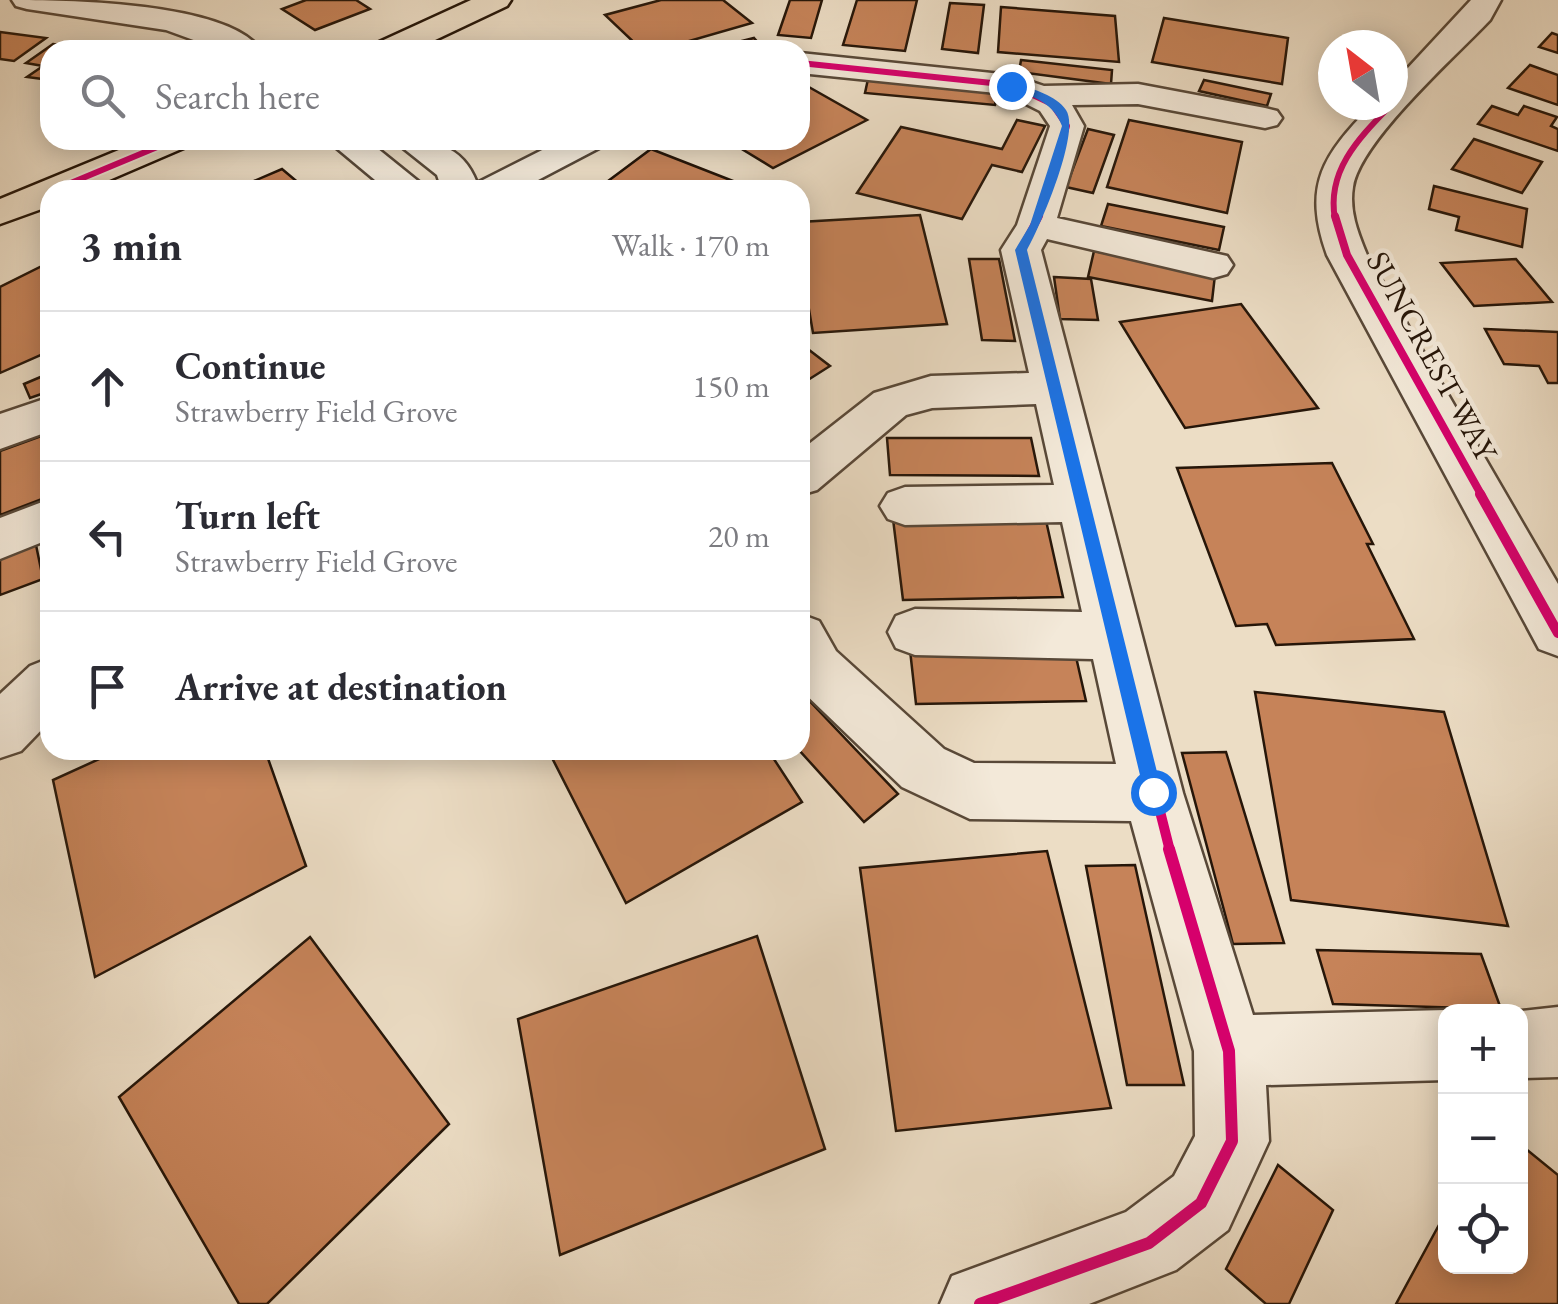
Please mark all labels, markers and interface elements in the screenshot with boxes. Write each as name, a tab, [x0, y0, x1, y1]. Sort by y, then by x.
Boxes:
north arrow	[1318, 30, 1408, 120]
search box	[40, 40, 810, 150]
route end	[989, 64, 1035, 110]
icon: search	[75, 68, 130, 123]
text: Search here	[155, 71, 320, 120]
text: 3 min	[80, 218, 182, 273]
text: Walk · 170 m	[612, 224, 770, 266]
street label: SUNCREST WAY	[1357, 244, 1508, 470]
text: Continue	[175, 341, 326, 390]
icon: ahead	[80, 359, 135, 414]
text: 150 m	[693, 365, 770, 407]
text: Strawberry Field Grove	[175, 390, 457, 432]
text: Turn left	[175, 491, 320, 540]
icon: left	[80, 509, 135, 564]
text: 20 m	[708, 515, 770, 557]
text: Strawberry Field Grove	[175, 540, 457, 582]
icon: arrive	[80, 659, 135, 714]
text: Arrive at destination	[175, 662, 507, 711]
route start	[1131, 770, 1177, 816]
map controls	[1438, 1004, 1528, 1274]
button: +	[1438, 1004, 1528, 1094]
button: −	[1438, 1094, 1528, 1184]
button: locate	[1438, 1184, 1528, 1274]

